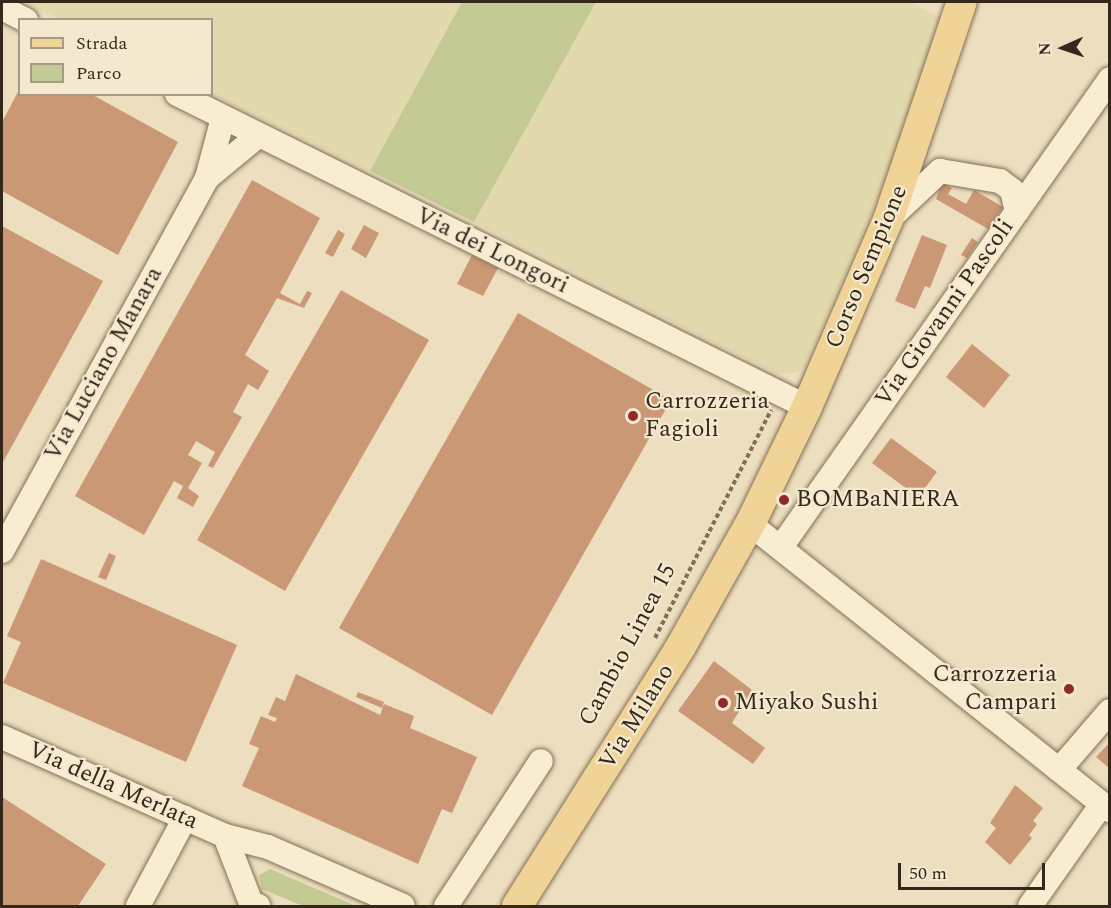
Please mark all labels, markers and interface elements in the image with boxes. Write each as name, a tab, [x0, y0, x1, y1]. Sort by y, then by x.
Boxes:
legend	[18, 18, 213, 96]
north arrow	[1033, 18, 1093, 78]
text: Strada	[76, 30, 127, 57]
text: N	[1033, 42, 1057, 56]
text: Parco	[76, 60, 121, 87]
street label: Corso Sempione	[820, 181, 914, 353]
street label: Via dei Longori	[411, 202, 573, 300]
street label: Via Giovanni Pascoli	[869, 214, 1021, 412]
street label: Via Luciano Manara	[39, 262, 169, 466]
place label: Carrozzeria Fagioli	[645, 388, 769, 444]
marker: Carrozzeria Fagioli	[626, 409, 640, 423]
place label: BOMBaNIERA	[796, 486, 959, 514]
marker: BOMBaNIERA	[777, 493, 791, 507]
street label: Cambio Linea 15	[573, 559, 683, 731]
street label: Via Milano	[593, 659, 681, 775]
place label: Carrozzeria Campari	[933, 661, 1057, 717]
marker: Carrozzeria Campari	[1062, 682, 1076, 696]
place label: Miyako Sushi	[735, 689, 878, 717]
marker: Miyako Sushi	[716, 696, 730, 710]
street label: Via della Merlata	[24, 736, 202, 836]
scale bar	[901, 851, 1048, 889]
text: 50 m	[909, 860, 947, 887]

